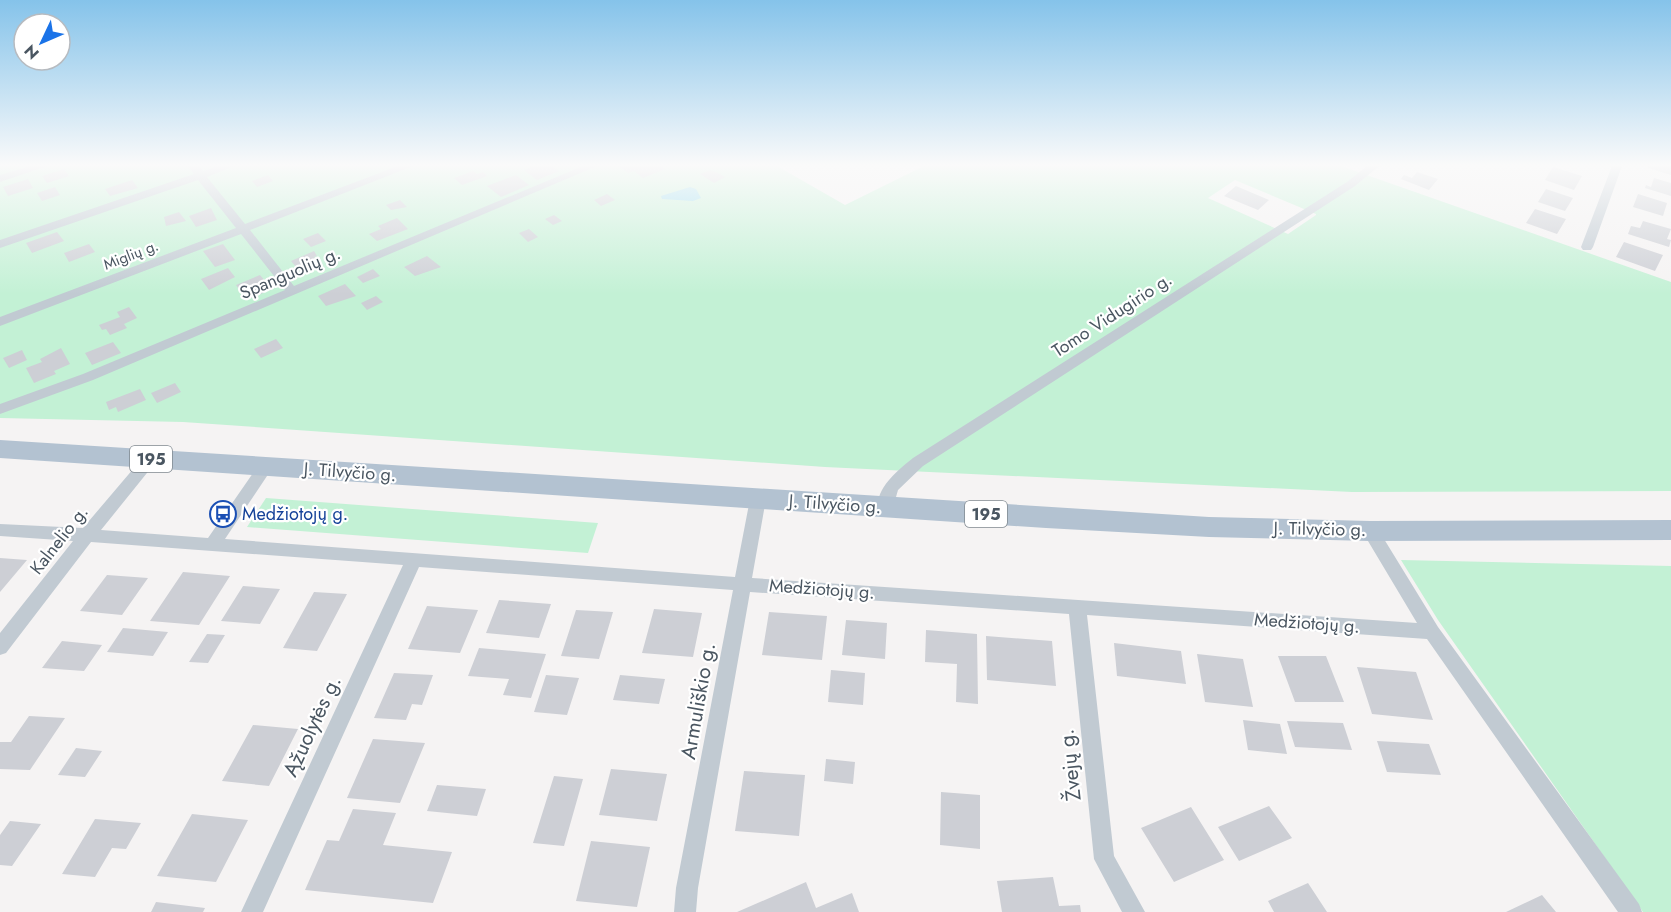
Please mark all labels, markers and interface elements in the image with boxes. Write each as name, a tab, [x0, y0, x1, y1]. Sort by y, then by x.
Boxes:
north arrow	[12, 12, 72, 72]
text: N	[19, 40, 44, 65]
street label: Miglių g.	[100, 234, 162, 276]
street label: Spanguolių g.	[236, 240, 344, 306]
street label: Tomo Vidugirio g.	[1047, 266, 1177, 364]
road number: 195	[130, 446, 172, 472]
street label: J. Tilvyčio g.	[301, 456, 397, 488]
street label: J. Tilvyčio g.	[786, 488, 882, 520]
bus stop icon: Medžiotojų g.	[208, 499, 238, 529]
street label: Kalnelio g.	[24, 500, 94, 580]
place label: Medžiotojų g.	[242, 501, 348, 527]
road number: 195	[965, 501, 1007, 527]
street label: J. Tilvyčio g.	[1271, 515, 1367, 543]
street label: Medžiotojų g.	[768, 572, 876, 606]
street label: Medžiotojų g.	[1253, 606, 1361, 640]
street label: Armuliškio g.	[673, 640, 723, 762]
street label: Ąžuolytės g.	[275, 670, 349, 782]
street label: Žvejų g.	[1051, 728, 1089, 802]

